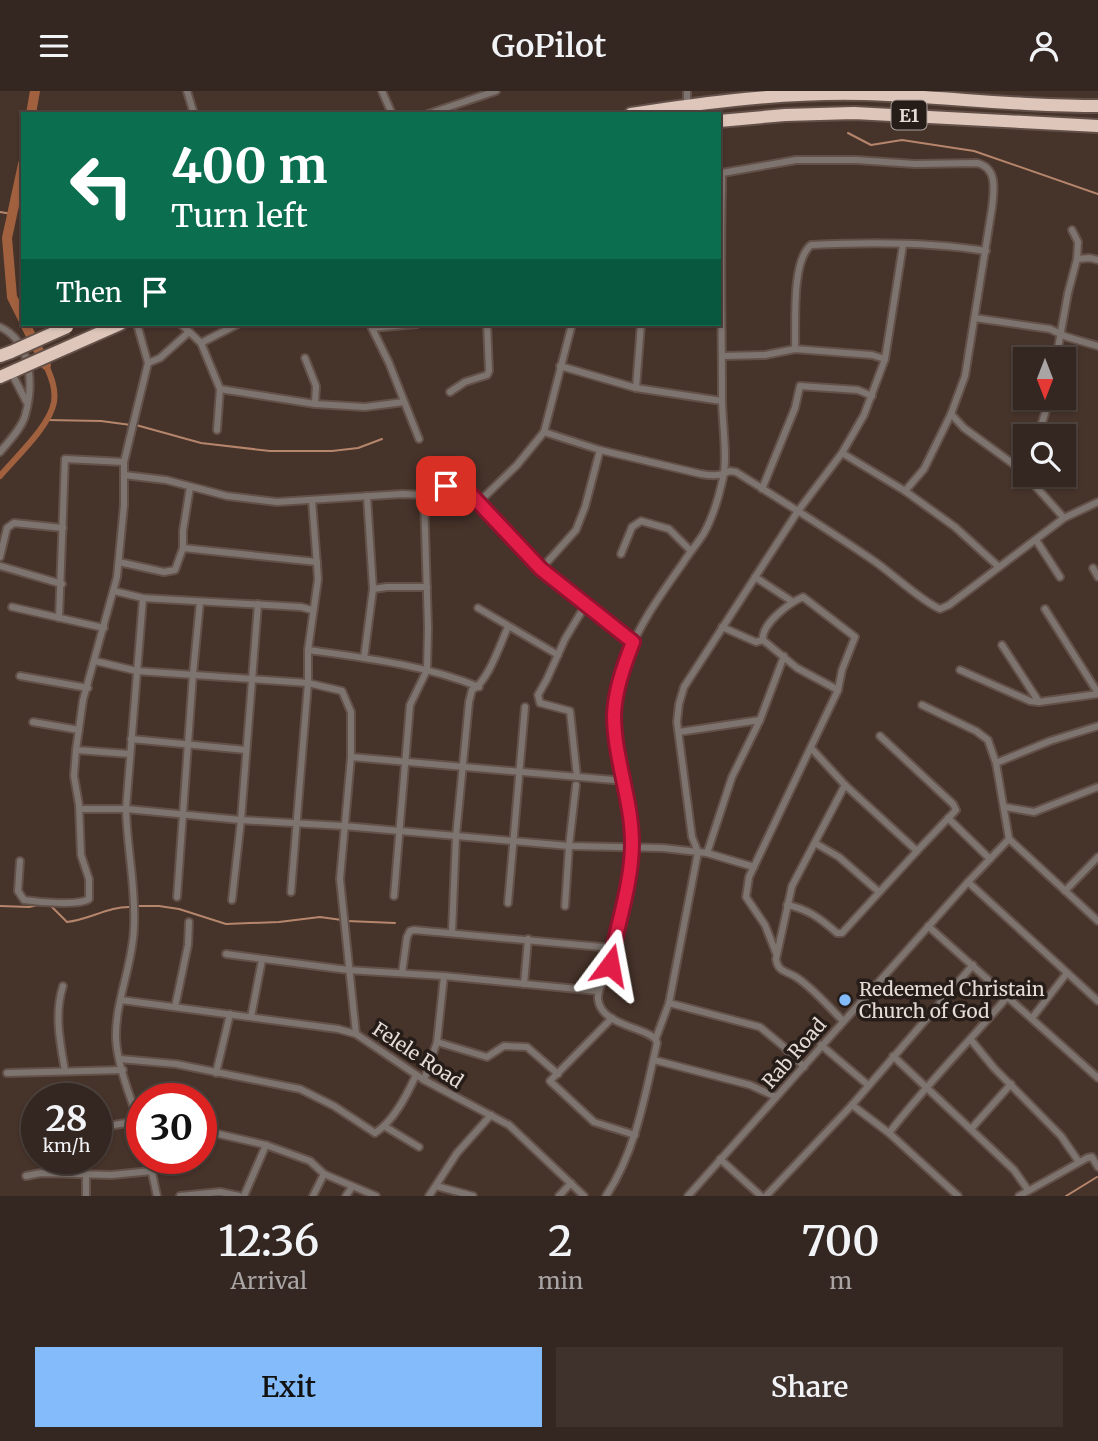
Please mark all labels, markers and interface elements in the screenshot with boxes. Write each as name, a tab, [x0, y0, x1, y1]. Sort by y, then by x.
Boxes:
text: GoPilot	[492, 26, 606, 66]
icon: menu	[35, 27, 73, 65]
icon: person	[1025, 27, 1063, 65]
road number: E1	[892, 100, 926, 129]
text: 400 m	[171, 135, 328, 196]
icon: left	[56, 140, 147, 231]
text: Turn left	[171, 196, 308, 236]
icon: arrive	[136, 273, 174, 311]
text: Then	[56, 276, 122, 309]
north arrow	[1013, 347, 1076, 409]
map controls	[1013, 347, 1076, 487]
button: search	[1013, 424, 1076, 487]
pin	[416, 456, 476, 516]
icon: arrive	[427, 467, 465, 505]
position arrow	[573, 928, 647, 1002]
place label: Redeemed Christain Church of God	[859, 977, 1045, 1023]
marker: Redeemed Christain Church of God	[837, 992, 853, 1008]
street label: Rab Road	[757, 1013, 831, 1093]
street label: Felele Road	[368, 1017, 468, 1093]
speed limit sign: 30	[126, 1083, 217, 1174]
text: 28	[45, 1097, 88, 1141]
text: km/h	[43, 1134, 90, 1157]
text: 12:36	[218, 1215, 319, 1267]
text: 2	[548, 1215, 573, 1267]
text: 700	[802, 1215, 880, 1267]
text: Arrival	[230, 1266, 307, 1295]
text: min	[538, 1266, 583, 1295]
text: m	[829, 1266, 852, 1295]
button: Exit	[35, 1347, 542, 1427]
button: Share	[556, 1347, 1063, 1427]

